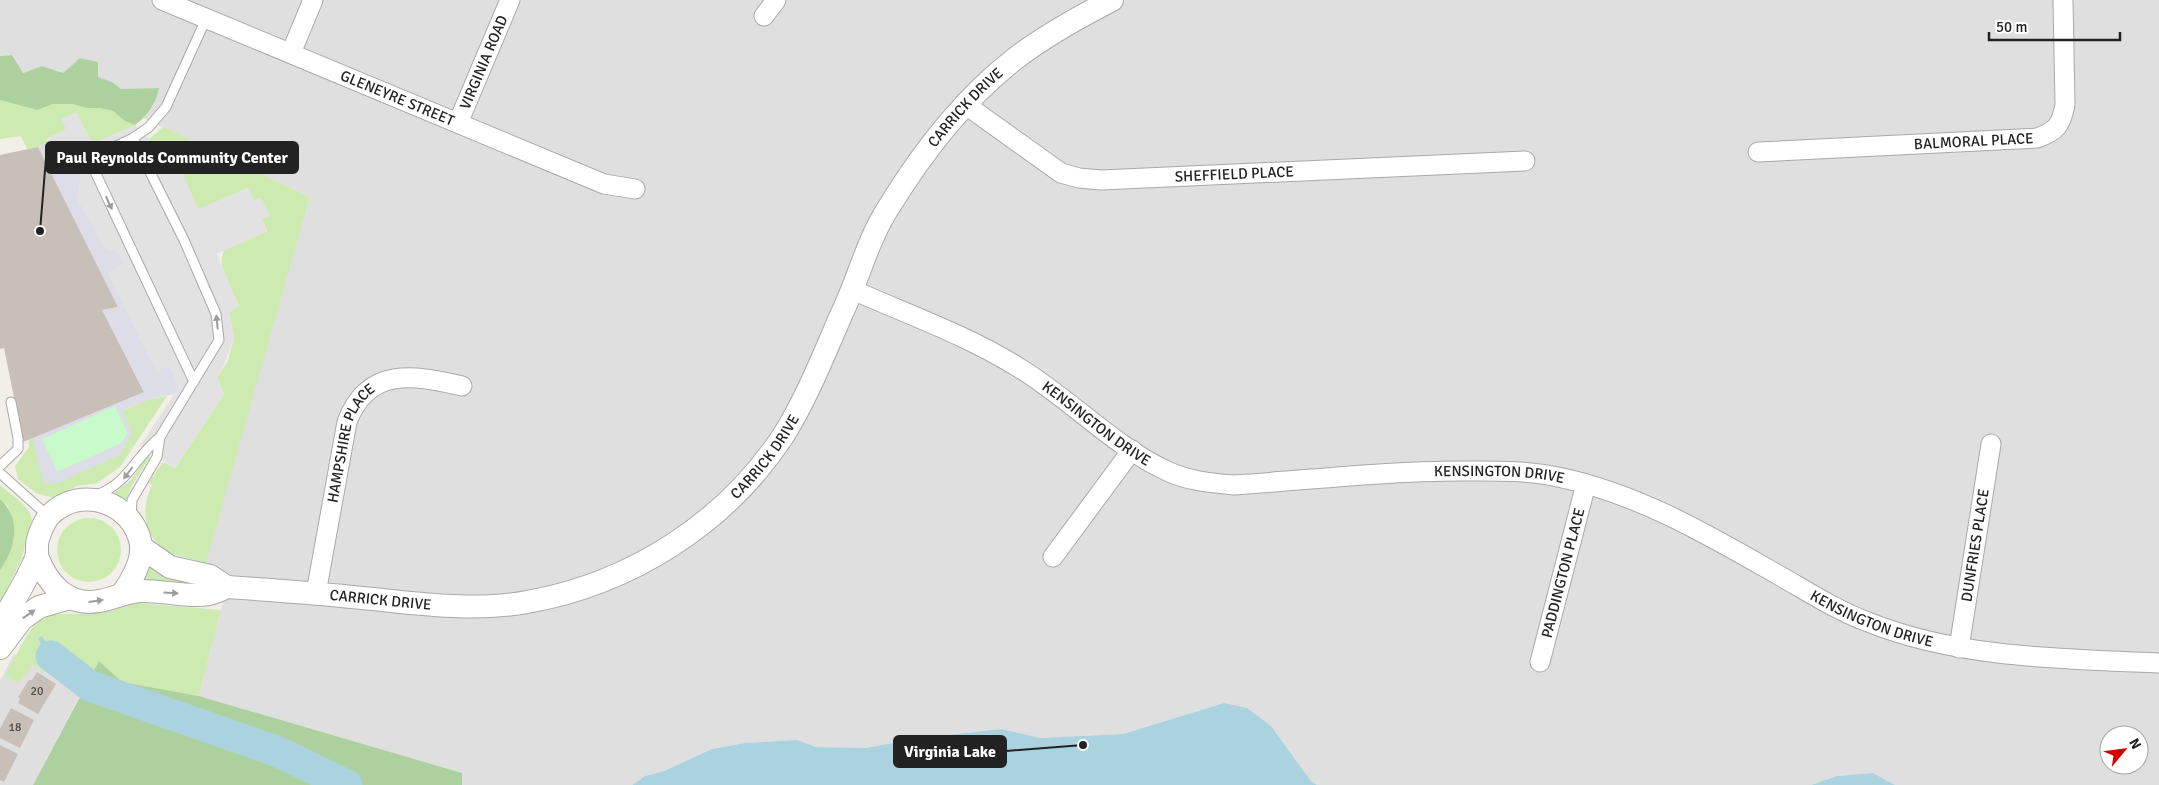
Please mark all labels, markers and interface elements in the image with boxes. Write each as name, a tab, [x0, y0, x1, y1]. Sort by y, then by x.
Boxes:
scale bar	[1989, 10, 2120, 42]
street label: VIRGINIA ROAD	[456, 12, 512, 112]
text: 50 m	[1996, 18, 2027, 36]
street label: CARRICK DRIVE	[924, 64, 1006, 151]
street label: GLENEYRE STREET	[338, 66, 458, 130]
street label: BALMORAL PLACE	[1913, 129, 2034, 153]
callout: Paul Reynolds Community Center	[46, 142, 298, 173]
text: Paul Reynolds Community Center	[56, 148, 288, 168]
street label: SHEFFIELD PLACE	[1174, 162, 1294, 186]
one-way arrow	[106, 196, 114, 210]
one-way arrow	[213, 314, 221, 330]
street label: KENSINGTON DRIVE	[1039, 377, 1154, 470]
street label: HAMPSHIRE PLACE	[324, 380, 378, 504]
street label: CARRICK DRIVE	[727, 411, 803, 503]
street label: KENSINGTON DRIVE	[1434, 462, 1566, 487]
one-way arrow	[123, 466, 133, 480]
street label: DUNFRIES PLACE	[1957, 487, 1993, 603]
street label: PADDINGTON PLACE	[1538, 506, 1588, 640]
street label: CARRICK DRIVE	[329, 586, 432, 614]
street label: KENSINGTON DRIVE	[1807, 586, 1935, 651]
one-way arrow	[163, 589, 179, 597]
one-way arrow	[89, 596, 105, 604]
one-way arrow	[22, 609, 35, 619]
house number: 20	[31, 684, 43, 699]
house number: 18	[9, 720, 21, 735]
north arrow	[2099, 725, 2149, 775]
callout: Virginia Lake	[894, 736, 1006, 767]
text: N	[2125, 736, 2145, 752]
text: Virginia Lake	[904, 742, 996, 762]

